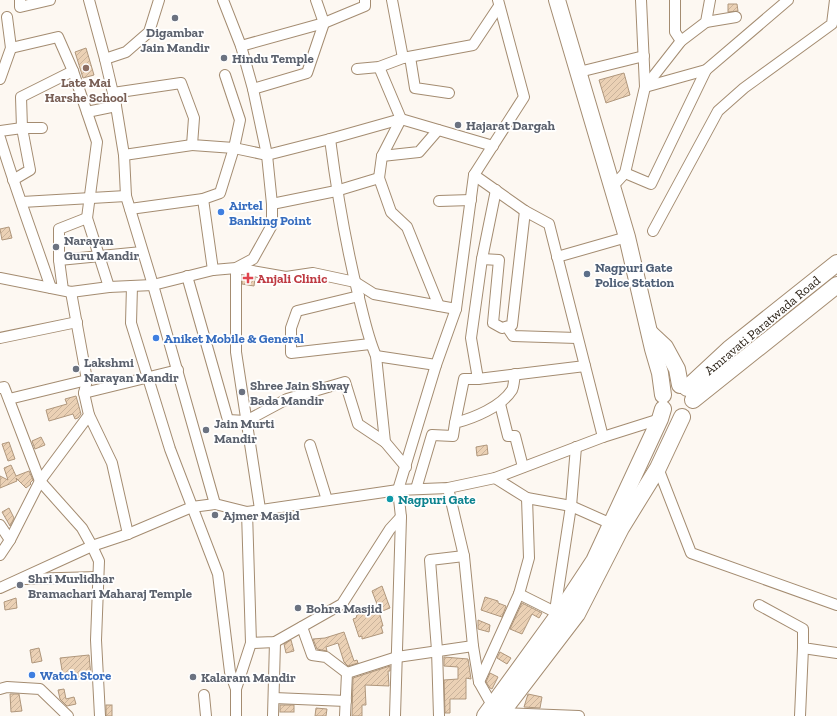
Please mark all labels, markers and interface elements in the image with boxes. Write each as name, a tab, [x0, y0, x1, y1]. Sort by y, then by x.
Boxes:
marker: Digambar Jain Mandir	[170, 13, 180, 23]
place label: Digambar Jain Mandir	[140, 25, 210, 55]
place label: Hindu Temple	[232, 51, 315, 66]
marker: Hindu Temple	[219, 53, 229, 63]
marker: Late Mai Harshe School	[81, 63, 91, 73]
place label: Late Mai Harshe School	[45, 75, 128, 105]
place label: Hajarat Dargah	[466, 118, 556, 134]
marker: Hajarat Dargah	[453, 120, 463, 130]
place label: Airtel Banking Point	[229, 198, 312, 228]
marker: Airtel Banking Point	[216, 207, 226, 217]
place label: Narayan Guru Mandir	[64, 233, 139, 263]
marker: Narayan Guru Mandir	[51, 242, 61, 252]
place label: Nagpuri Gate Police Station	[595, 260, 675, 290]
marker: Nagpuri Gate Police Station	[582, 269, 592, 279]
place label: Anjali Clinic	[257, 271, 327, 287]
marker: Anjali Clinic	[242, 272, 254, 284]
street label: Amravati Paratwada Road	[702, 273, 823, 378]
place label: Aniket Mobile & General	[164, 331, 304, 346]
marker: Aniket Mobile & General	[151, 333, 161, 343]
place label: Lakshmi Narayan Mandir	[84, 355, 179, 385]
marker: Lakshmi Narayan Mandir	[71, 364, 81, 374]
place label: Shree Jain Shway Bada Mandir	[250, 378, 350, 408]
marker: Shree Jain Shway Bada Mandir	[237, 387, 247, 397]
place label: Jain Murti Mandir	[214, 416, 275, 446]
marker: Jain Murti Mandir	[201, 425, 211, 435]
place label: Nagpuri Gate	[398, 492, 476, 507]
marker: Nagpuri Gate	[385, 494, 395, 504]
place label: Ajmer Masjid	[223, 508, 300, 524]
marker: Ajmer Masjid	[210, 510, 220, 520]
place label: Shri Murlidhar Bramachari Maharaj Temple	[28, 571, 193, 602]
marker: Shri Murlidhar Bramachari Maharaj Temple	[15, 580, 25, 590]
place label: Bohra Masjid	[306, 601, 383, 617]
marker: Bohra Masjid	[293, 603, 303, 613]
place label: Watch Store	[40, 668, 112, 683]
marker: Watch Store	[27, 670, 37, 680]
place label: Kalaram Mandir	[201, 670, 296, 685]
marker: Kalaram Mandir	[188, 672, 198, 682]

